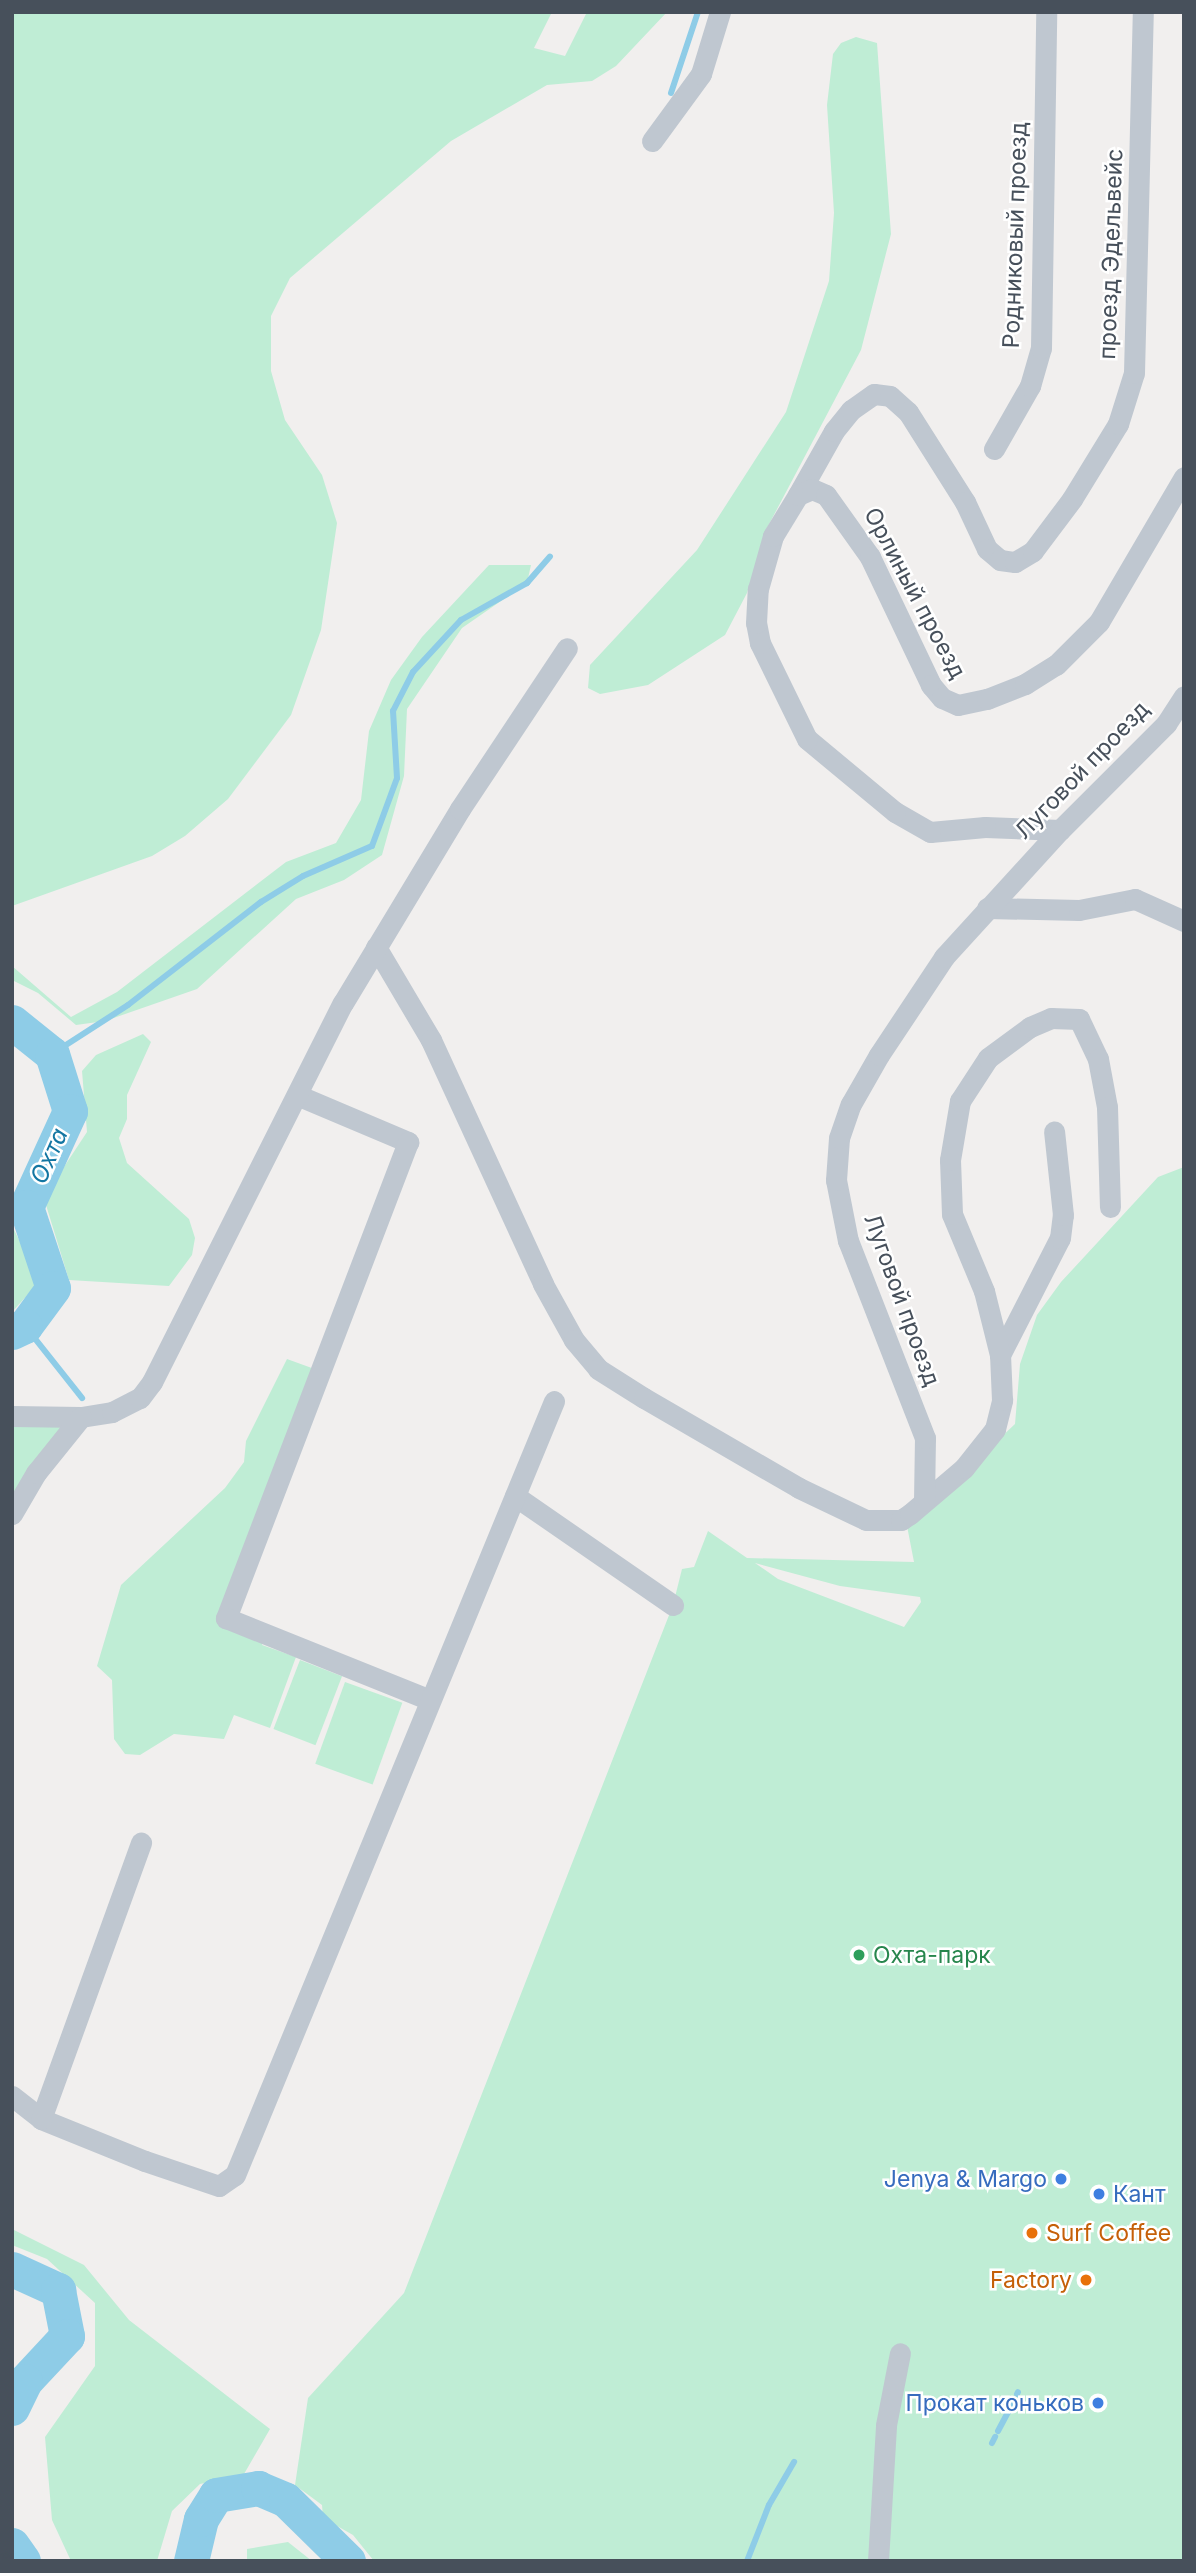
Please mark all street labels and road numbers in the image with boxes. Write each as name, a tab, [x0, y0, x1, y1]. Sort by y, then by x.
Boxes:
street label: Родниковый проезд	[997, 121, 1033, 349]
street label: проезд Эдельвейс	[1094, 148, 1128, 360]
street label: Орлиный проезд	[858, 503, 972, 683]
street label: Луговой проезд	[1009, 695, 1155, 845]
street label: Луговой проезд	[858, 1210, 946, 1390]

